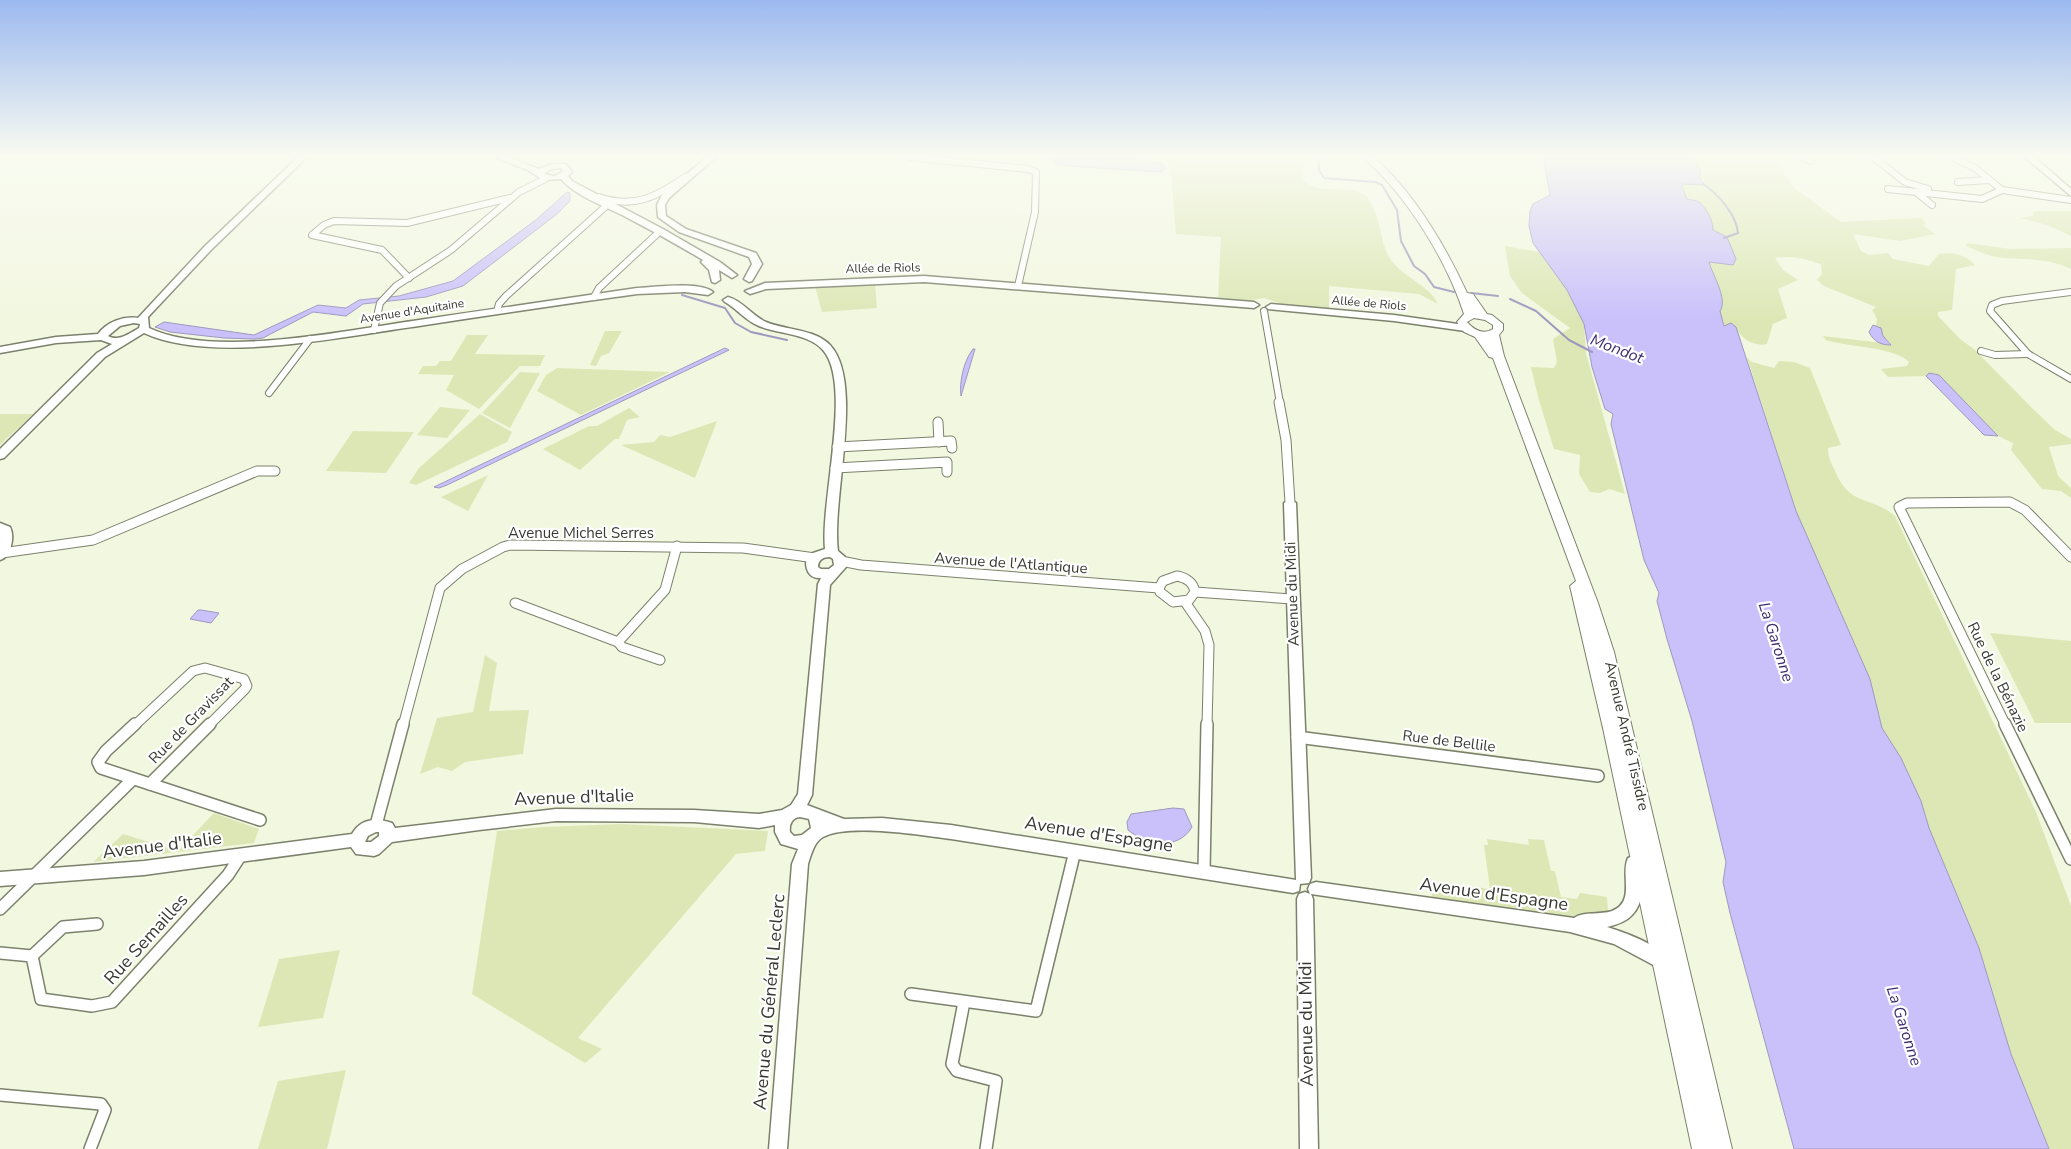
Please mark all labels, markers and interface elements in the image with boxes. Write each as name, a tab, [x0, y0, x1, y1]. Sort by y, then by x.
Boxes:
street label: Allée de Riols	[845, 259, 921, 277]
street label: Allée de Riols	[1331, 292, 1407, 314]
street label: Avenue d'Aquitaine	[359, 295, 465, 327]
water label: Mondot	[1587, 329, 1647, 369]
street label: Avenue Michel Serres	[508, 523, 654, 543]
street label: Avenue du Midi	[1280, 541, 1304, 647]
street label: Avenue de l'Atlantique	[934, 548, 1088, 578]
water label: La Garonne	[1753, 599, 1799, 685]
street label: Rue de la Bénazie	[1963, 619, 2033, 735]
street label: Avenue André Tissidre	[1600, 659, 1654, 813]
street label: Rue de Gravissat	[144, 672, 238, 768]
street label: Rue de Bellile	[1401, 725, 1497, 757]
street label: Avenue d'Italie	[514, 783, 634, 811]
street label: Avenue d'Espagne	[1023, 810, 1175, 858]
street label: Avenue d'Italie	[101, 826, 223, 864]
street label: Avenue d'Espagne	[1418, 872, 1570, 916]
street label: Rue Semailles	[99, 888, 193, 990]
street label: Avenue du Général Leclerc	[748, 893, 790, 1111]
street label: Avenue du Midi	[1293, 961, 1319, 1087]
water label: La Garonne	[1881, 983, 1927, 1069]

